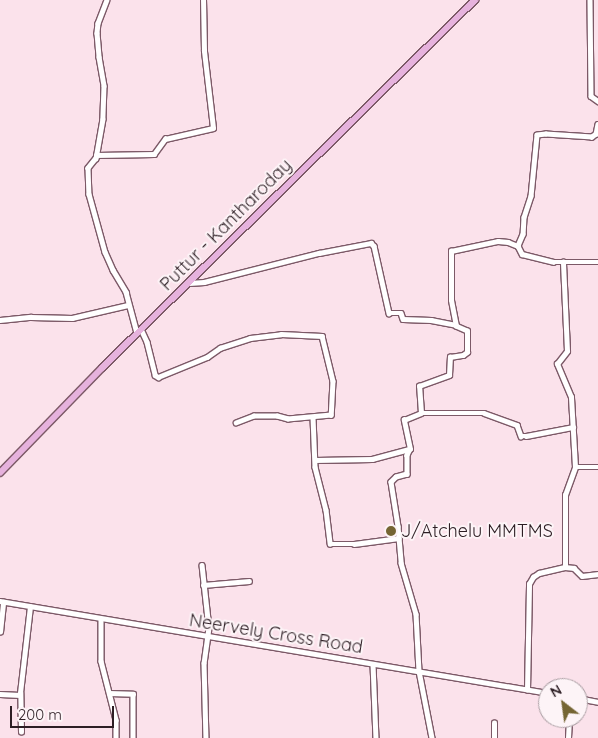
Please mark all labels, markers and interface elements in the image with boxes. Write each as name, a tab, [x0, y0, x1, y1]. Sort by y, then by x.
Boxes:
street label: Puttur - Kantharoday	[156, 155, 296, 295]
place label: J/Atchelu MMTMS	[401, 520, 553, 542]
marker: J/Atchelu MMTMS	[385, 525, 397, 537]
street label: Neervely Cross Road	[188, 610, 364, 658]
north arrow	[538, 678, 588, 728]
text: N	[547, 681, 565, 701]
scale bar	[12, 696, 116, 728]
text: 200 m	[18, 705, 62, 724]

